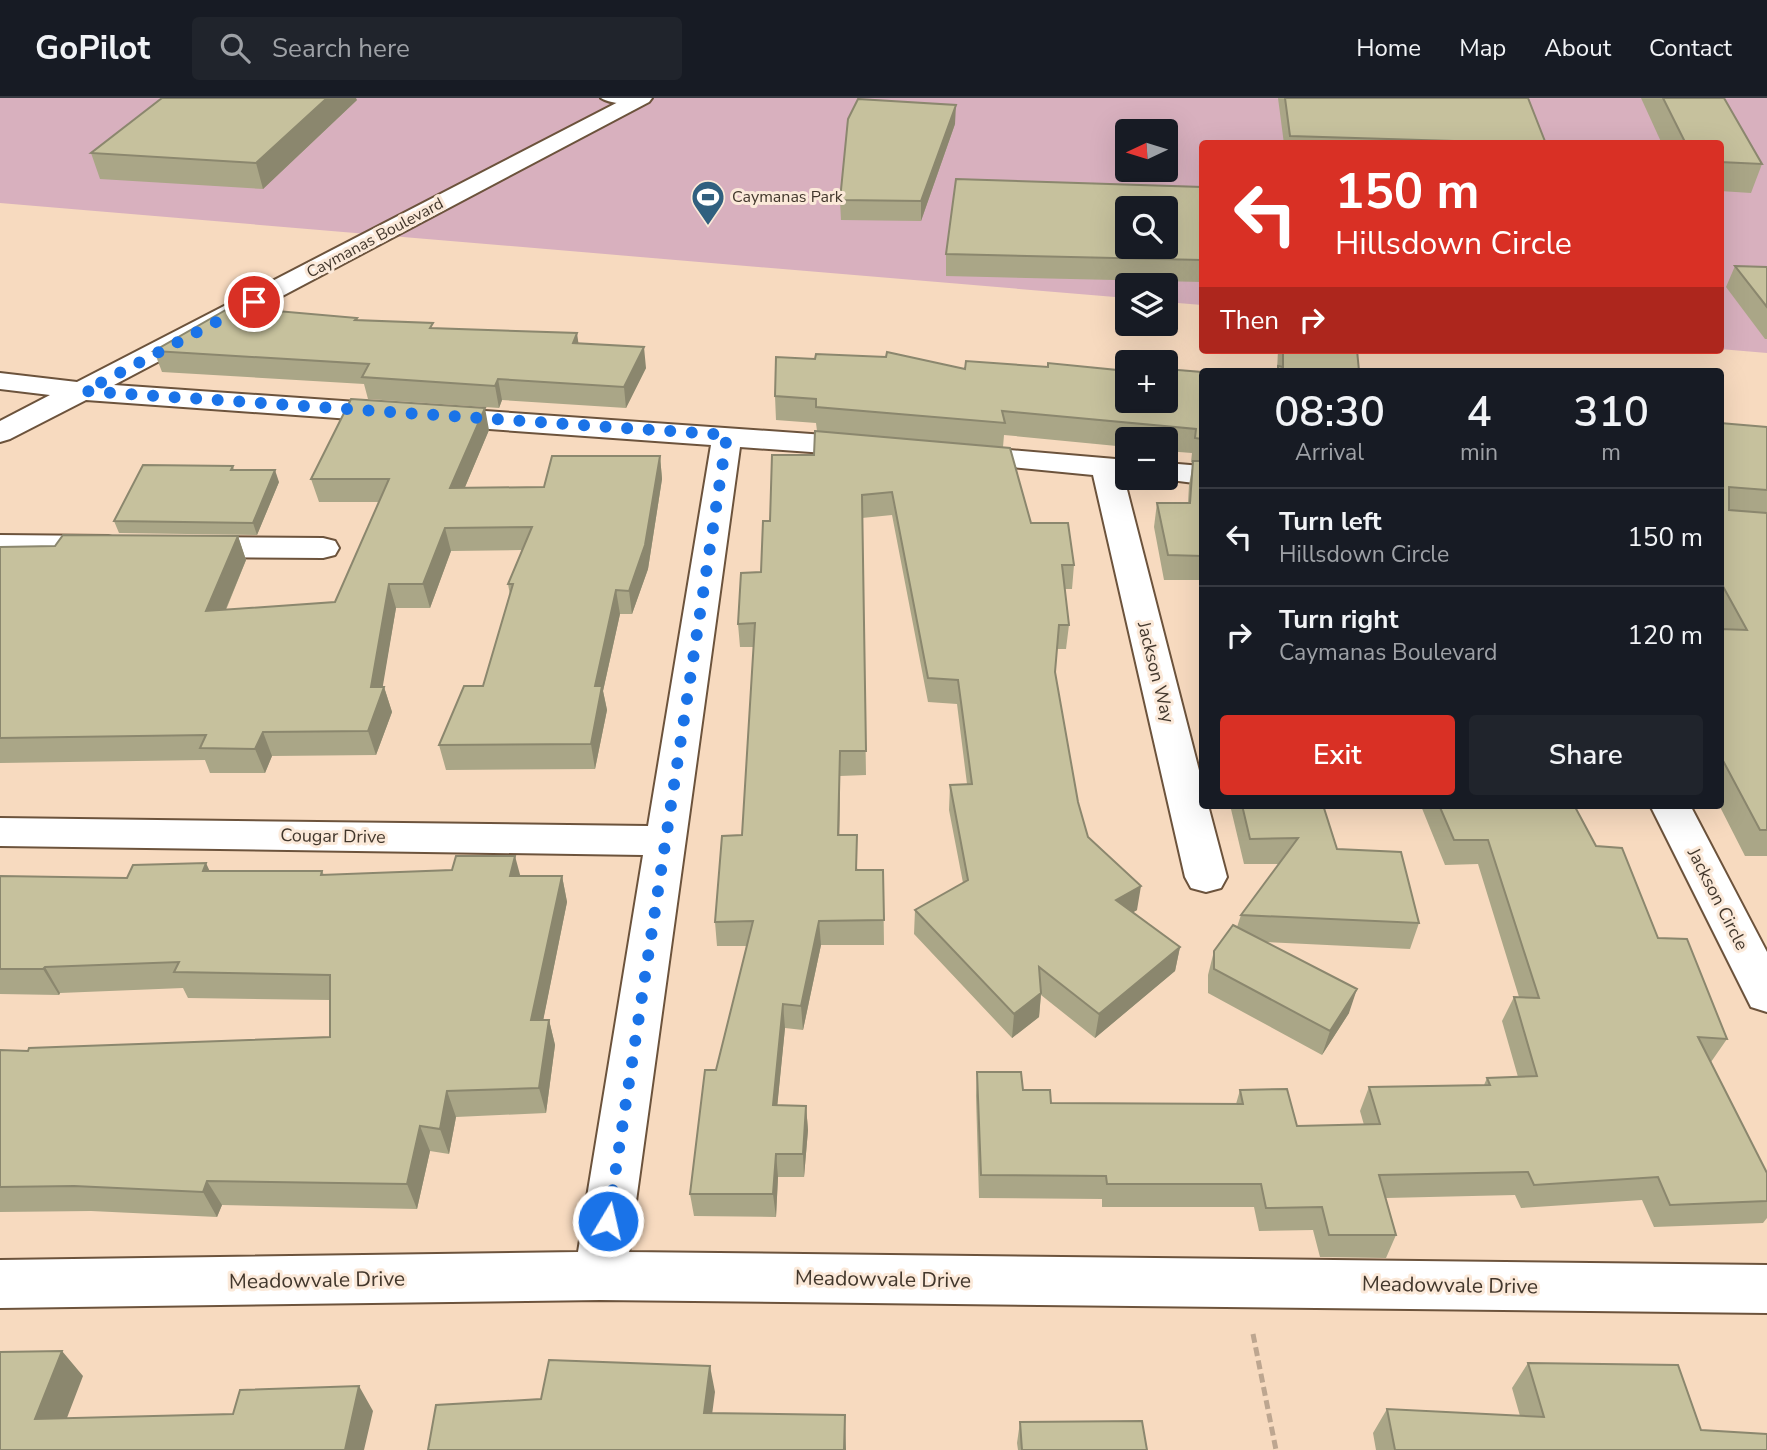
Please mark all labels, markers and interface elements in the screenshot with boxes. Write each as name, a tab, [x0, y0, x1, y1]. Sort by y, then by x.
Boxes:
search box	[192, 17, 682, 80]
text: GoPilot	[35, 26, 150, 71]
icon: search	[216, 29, 254, 67]
text: Search here	[272, 31, 410, 66]
text: Home	[1356, 32, 1421, 64]
text: Map	[1459, 32, 1506, 64]
text: About	[1544, 32, 1611, 64]
text: Contact	[1649, 32, 1732, 64]
north arrow	[1115, 119, 1178, 182]
map controls	[1115, 119, 1178, 490]
text: 150 m	[1335, 158, 1479, 225]
icon: left	[1220, 168, 1311, 259]
sports icon: Caymanas Park	[689, 178, 727, 227]
place label: Caymanas Park	[732, 186, 844, 208]
street label: Caymanas Boulevard	[303, 193, 447, 283]
button: search	[1115, 196, 1178, 259]
text: Hillsdown Circle	[1335, 222, 1572, 265]
pin	[224, 272, 284, 332]
button: layers	[1115, 273, 1178, 336]
icon: arrive	[235, 283, 273, 321]
icon: right	[1293, 301, 1331, 339]
text: Then	[1220, 303, 1279, 338]
button: +	[1115, 350, 1178, 413]
text: 08:30	[1274, 384, 1385, 441]
text: 4	[1466, 384, 1492, 441]
text: 310	[1573, 384, 1649, 441]
button: −	[1115, 427, 1178, 490]
text: Arrival	[1295, 437, 1364, 468]
text: min	[1460, 437, 1498, 468]
text: m	[1601, 437, 1621, 468]
text: Turn left	[1279, 504, 1382, 539]
icon: left	[1220, 518, 1258, 556]
text: 150 m	[1627, 520, 1703, 555]
text: Hillsdown Circle	[1279, 539, 1449, 570]
text: Turn right	[1279, 602, 1398, 637]
icon: right	[1220, 616, 1258, 654]
street label: Jackson Way	[1132, 618, 1180, 726]
text: 120 m	[1627, 618, 1703, 653]
text: Caymanas Boulevard	[1279, 637, 1497, 668]
button: Exit	[1220, 715, 1455, 795]
button: Share	[1469, 715, 1703, 795]
street label: Cougar Drive	[280, 823, 386, 849]
street label: Jackson Circle	[1681, 843, 1754, 954]
position arrow	[571, 1184, 645, 1258]
street label: Meadowvale Drive	[795, 1263, 971, 1295]
street label: Meadowvale Drive	[229, 1264, 405, 1296]
street label: Meadowvale Drive	[1362, 1269, 1538, 1301]

